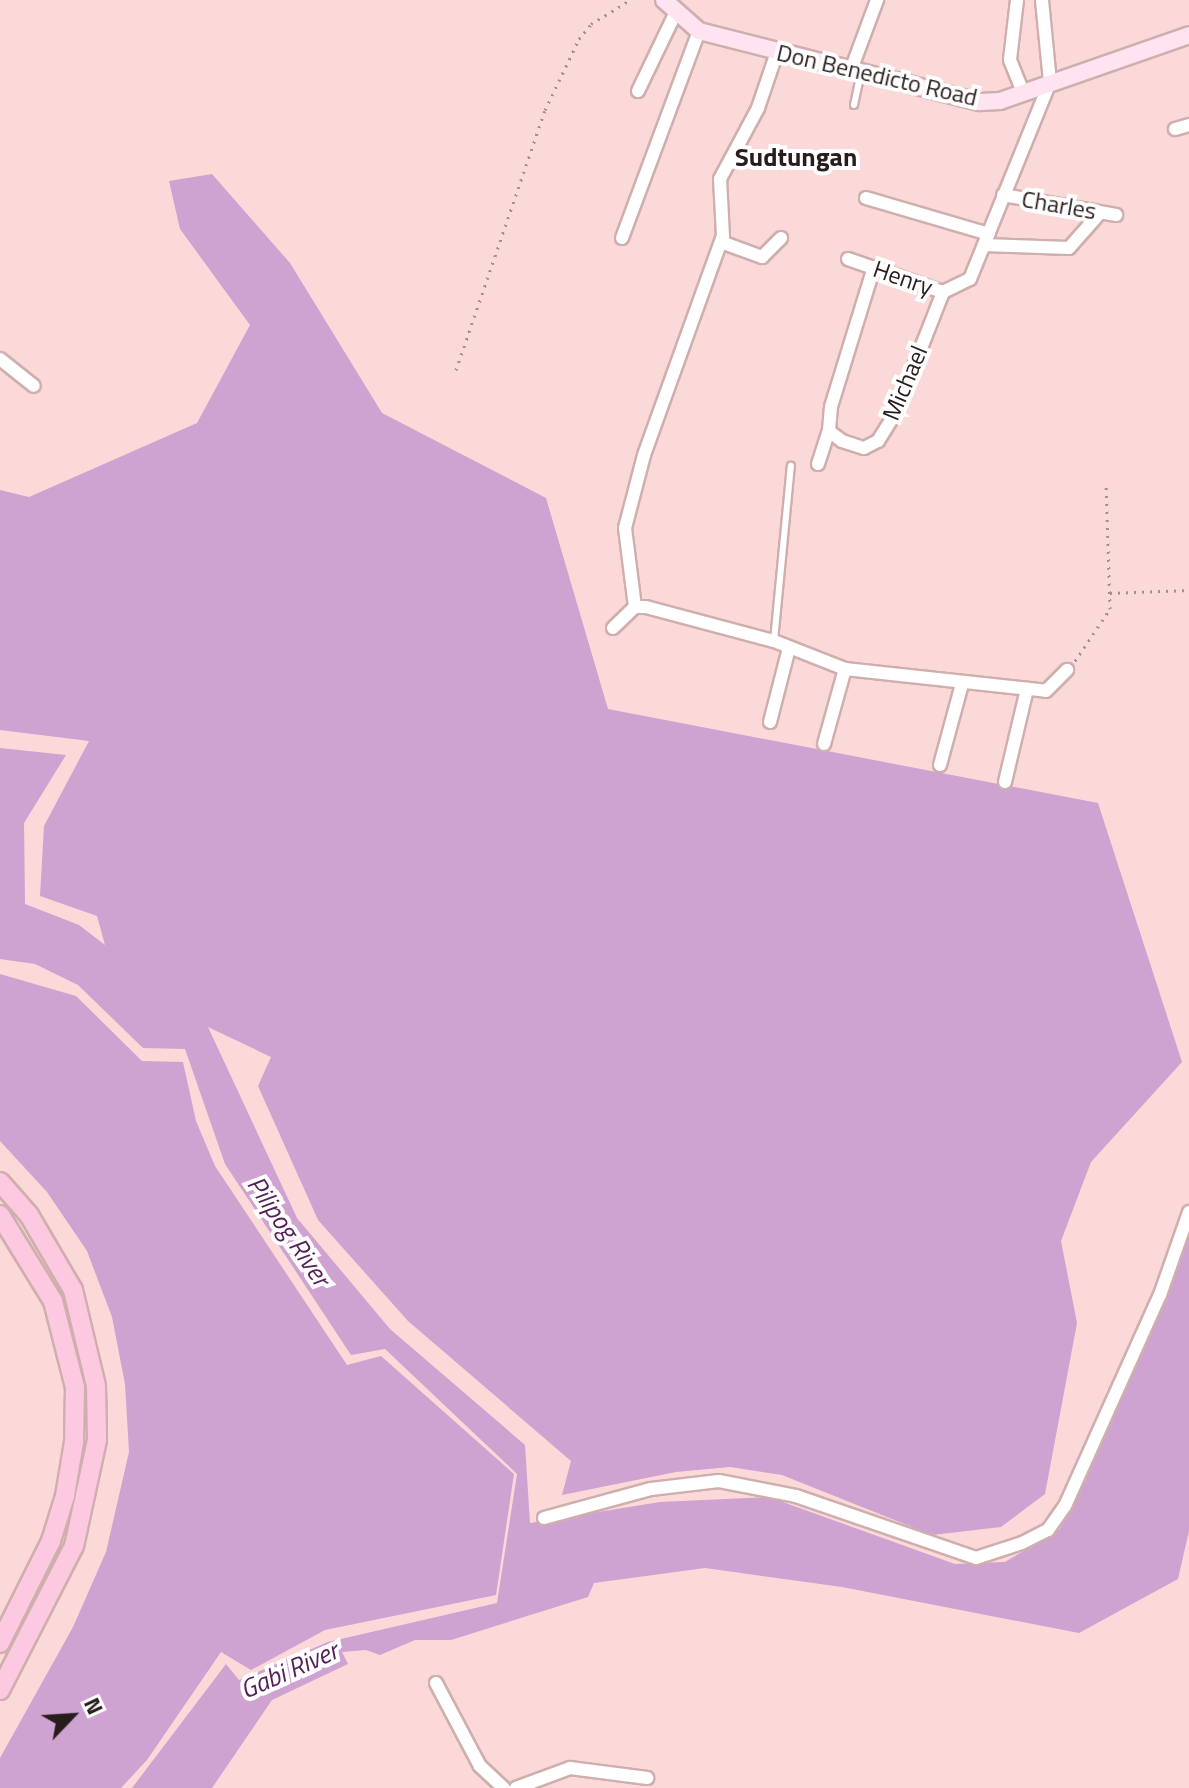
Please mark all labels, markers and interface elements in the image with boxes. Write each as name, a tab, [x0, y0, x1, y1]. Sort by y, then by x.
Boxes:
street label: Don Benedicto Road	[774, 38, 980, 112]
district label: Sudtungan	[735, 141, 857, 173]
street label: Charles	[1020, 184, 1098, 226]
street label: Henry	[869, 254, 937, 302]
street label: Michael	[876, 341, 934, 425]
water label: Pilipog River	[241, 1170, 337, 1292]
water label: Gabi River	[235, 1635, 343, 1705]
north arrow	[32, 1676, 112, 1756]
text: N	[75, 1692, 112, 1720]

